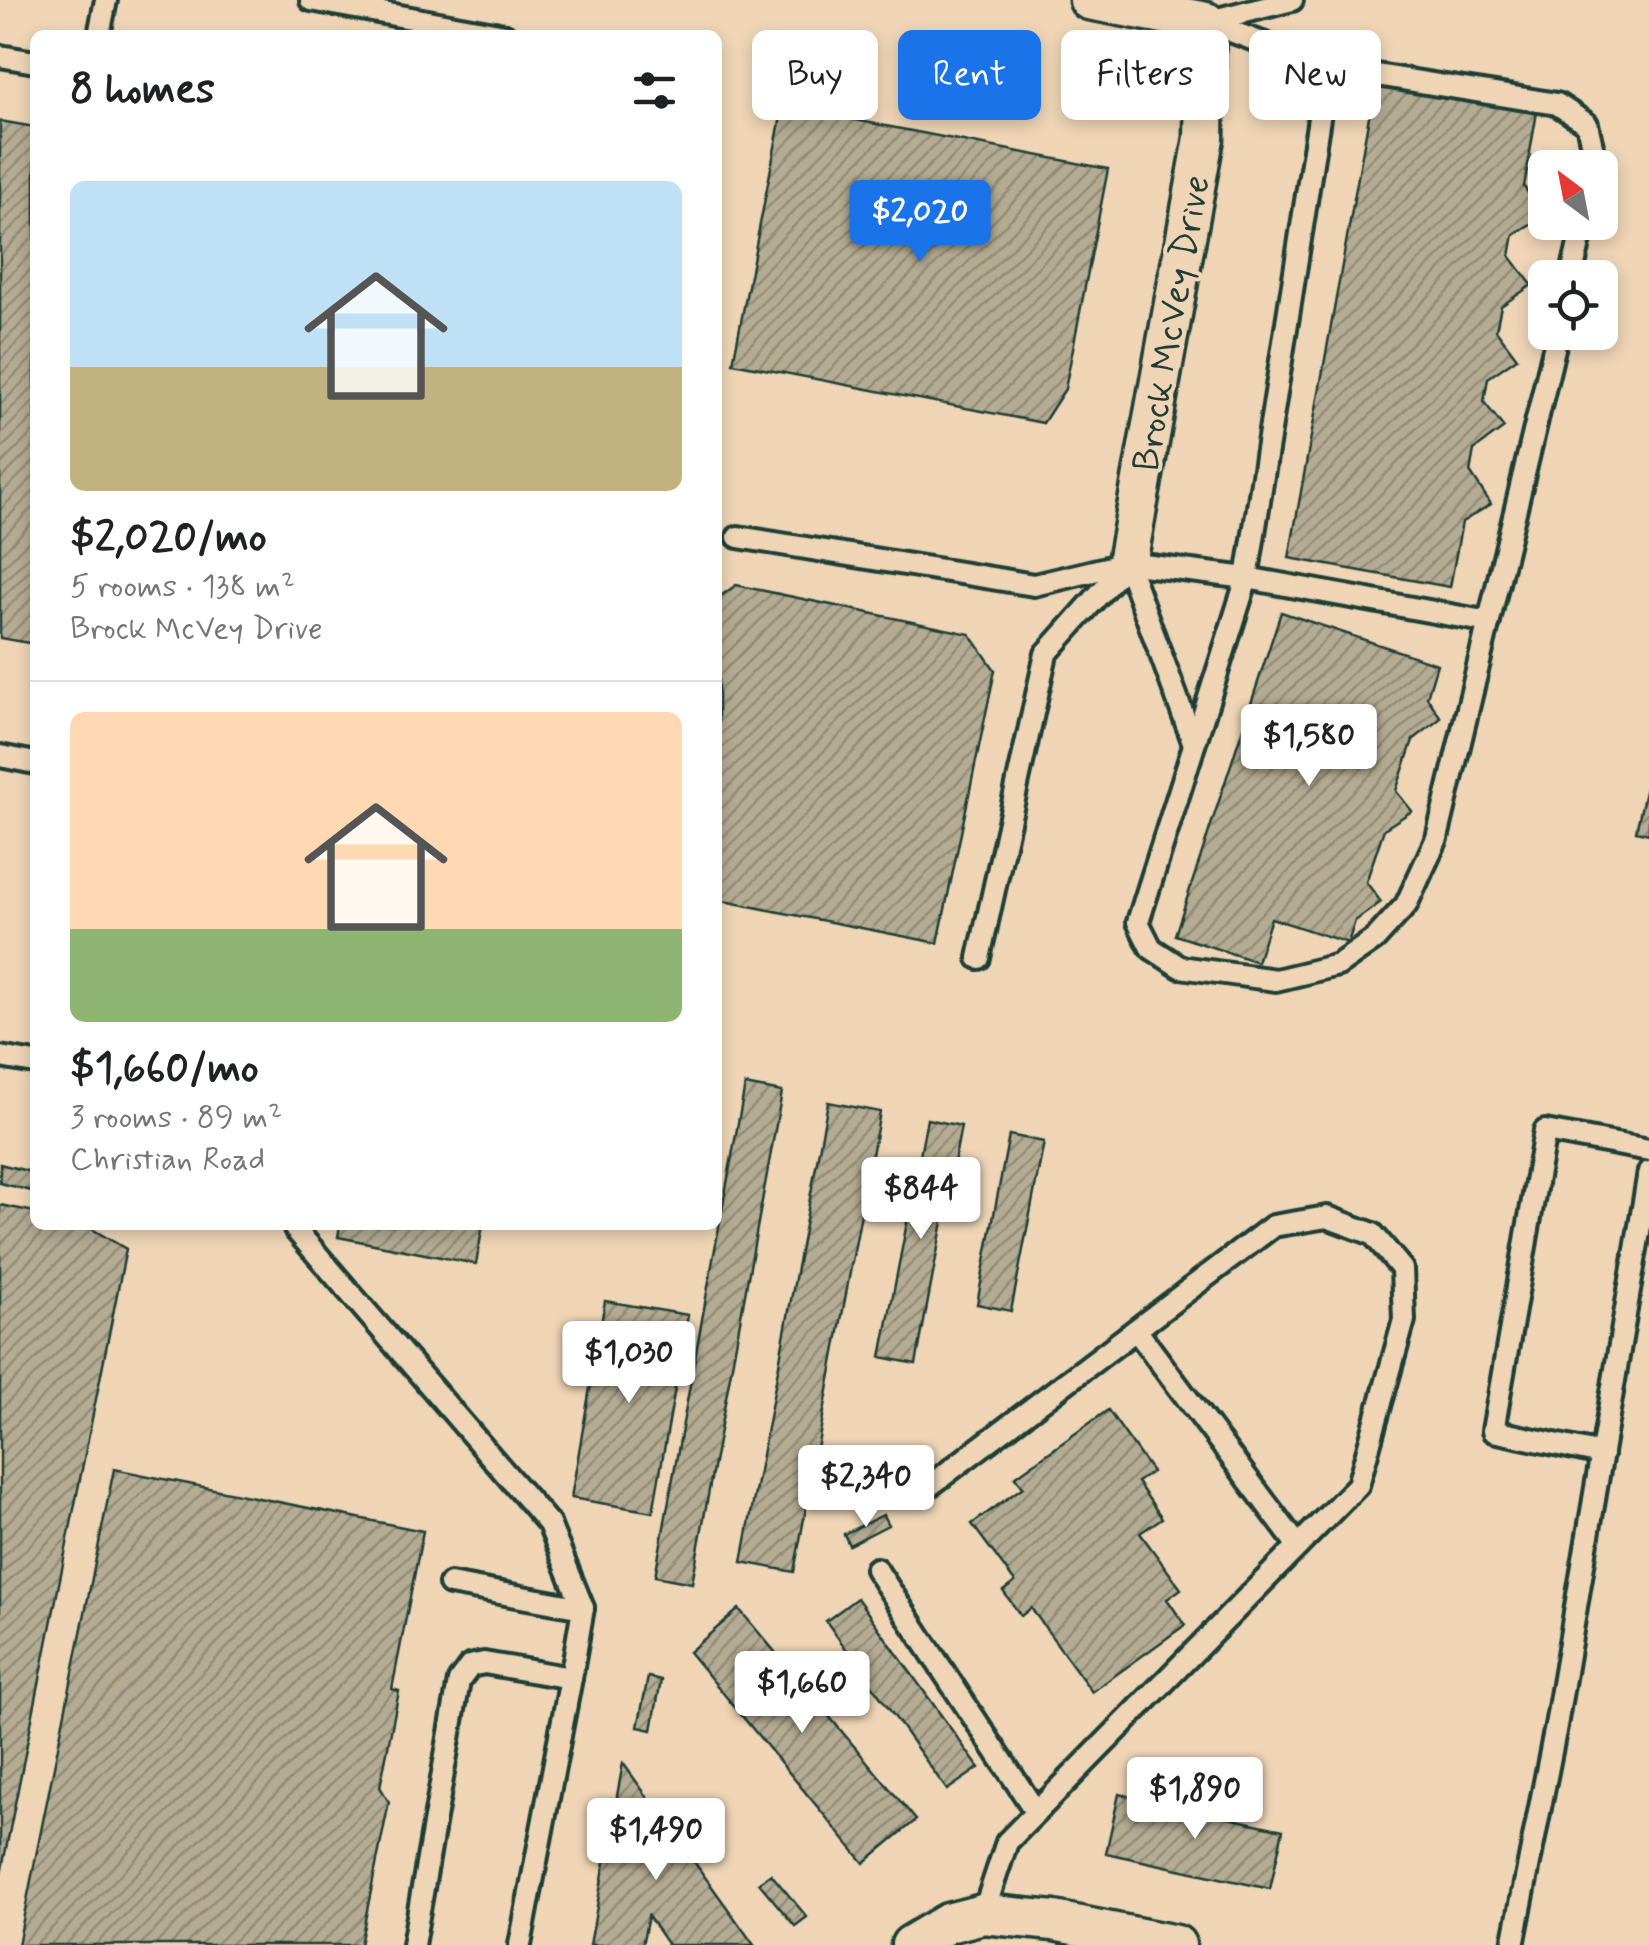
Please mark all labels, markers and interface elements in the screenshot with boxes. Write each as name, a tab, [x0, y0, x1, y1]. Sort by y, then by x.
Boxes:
chip: Buy	[752, 30, 878, 120]
chip: Rent	[898, 30, 1041, 120]
chip: Filters	[1061, 30, 1229, 120]
chip: New	[1249, 30, 1381, 120]
text: 8 homes	[70, 63, 215, 118]
icon: filters	[627, 63, 682, 118]
north arrow	[1528, 150, 1618, 240]
map controls	[1528, 150, 1618, 350]
street label: Brock McVey Drive	[1122, 171, 1223, 475]
pin: $2,020	[839, 180, 1001, 265]
text: $2,020	[872, 191, 968, 233]
icon: home	[286, 246, 466, 426]
button: locate	[1528, 260, 1618, 350]
text: $2,020/mo	[70, 511, 267, 566]
text: 5 rooms · 138 m²	[70, 566, 295, 608]
text: Brock McVey Drive	[70, 608, 323, 650]
pin: $1,580	[1228, 704, 1390, 789]
text: $1,580	[1263, 715, 1355, 757]
icon: home	[286, 777, 466, 957]
text: $1,660/mo	[70, 1042, 259, 1097]
text: 3 rooms · 89 m²	[70, 1097, 282, 1139]
text: Christian Road	[70, 1139, 265, 1181]
pin: $844	[862, 1157, 980, 1242]
text: $844	[883, 1168, 959, 1210]
pin: $1,030	[548, 1321, 710, 1406]
text: $1,030	[584, 1332, 674, 1374]
pin: $2,340	[785, 1445, 947, 1530]
text: $2,340	[820, 1456, 912, 1498]
pin: $1,660	[721, 1651, 883, 1736]
text: $1,660	[757, 1662, 847, 1704]
pin: $1,890	[1114, 1757, 1276, 1842]
text: $1,890	[1149, 1768, 1241, 1810]
pin: $1,490	[575, 1798, 737, 1883]
text: $1,490	[609, 1809, 703, 1851]

